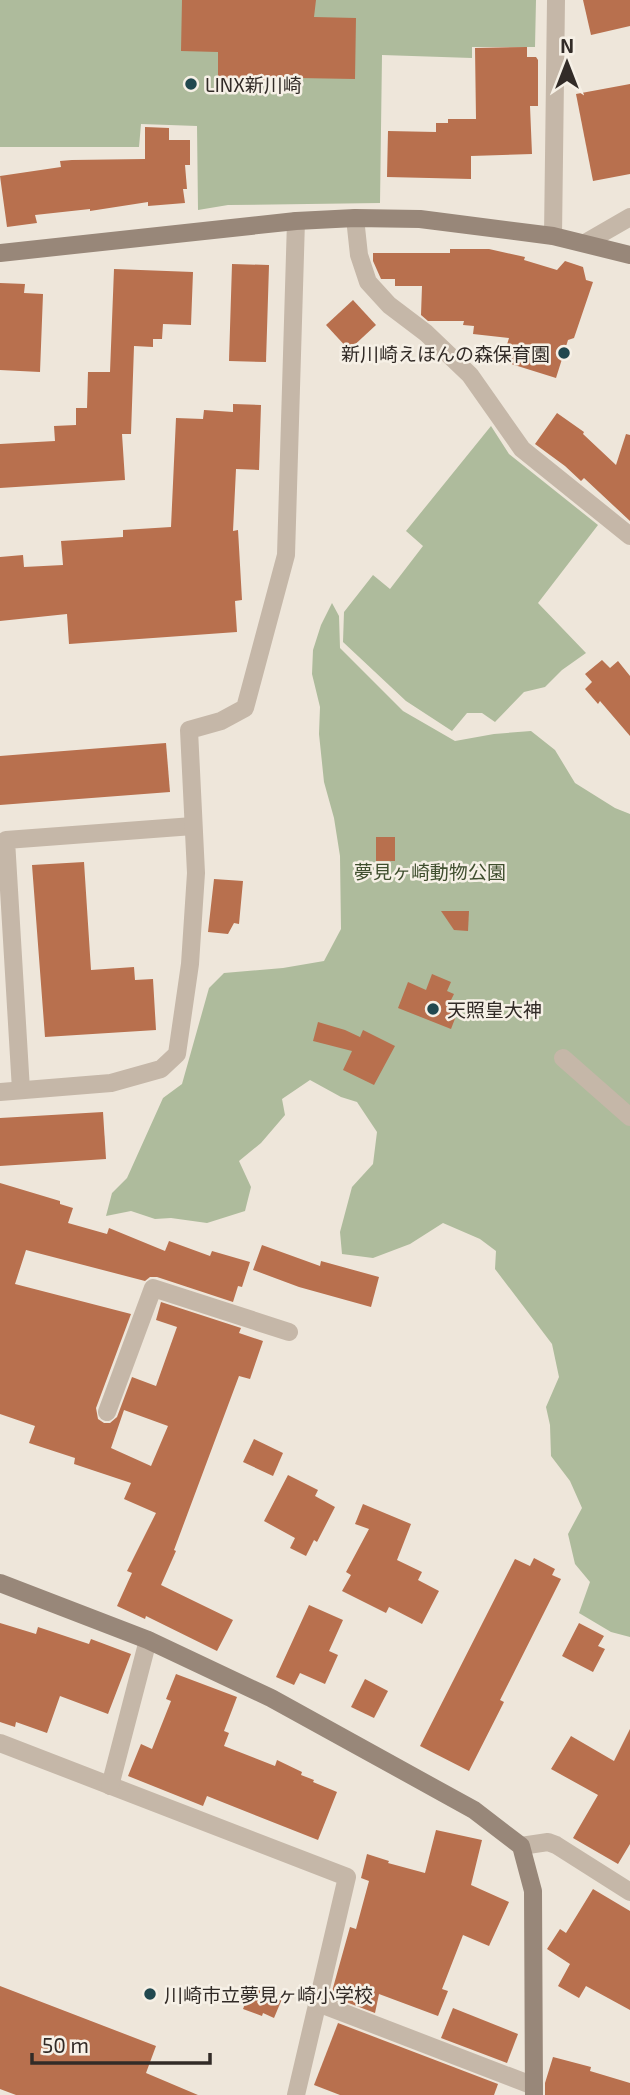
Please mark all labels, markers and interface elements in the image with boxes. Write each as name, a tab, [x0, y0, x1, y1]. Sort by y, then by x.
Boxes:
north arrow	[532, 28, 602, 98]
text: N	[560, 34, 574, 57]
place label: LINX新川崎	[205, 73, 302, 96]
marker: LINX新川崎	[183, 76, 199, 92]
place label: 新川崎えほんの森保育園	[341, 342, 550, 365]
marker: 新川崎えほんの森保育園	[556, 345, 572, 361]
park label: 夢見ヶ崎動物公園	[354, 860, 506, 883]
place label: 天照皇大神	[447, 998, 542, 1021]
marker: 天照皇大神	[425, 1001, 441, 1017]
place label: 川崎市立夢見ヶ崎小学校	[164, 1983, 373, 2006]
marker: 川崎市立夢見ヶ崎小学校	[142, 1986, 158, 2002]
scale bar	[32, 2022, 210, 2066]
text: 50 m	[42, 2032, 89, 2057]

